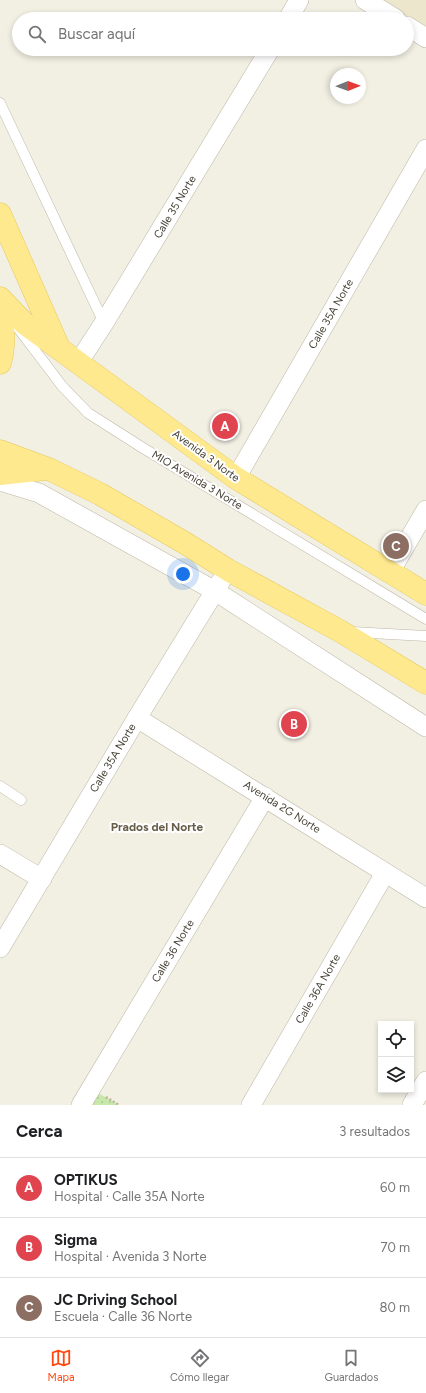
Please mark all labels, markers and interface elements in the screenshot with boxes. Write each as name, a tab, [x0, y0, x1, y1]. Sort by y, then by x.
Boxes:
search box	[12, 12, 414, 56]
icon: search	[26, 23, 48, 45]
text: Buscar aquí	[58, 25, 135, 43]
north arrow	[330, 68, 366, 104]
street label: Calle 35 Norte	[151, 173, 199, 241]
street label: Calle 35A Norte	[306, 277, 356, 351]
pin: A	[212, 411, 238, 441]
street label: Avenida 3 Norte	[170, 427, 242, 485]
street label: MIO Avenida 3 Norte	[149, 448, 245, 512]
pin: C	[383, 531, 409, 561]
your location	[173, 564, 193, 584]
pin: B	[281, 709, 307, 739]
street label: Calle 35A Norte	[87, 721, 139, 795]
street label: Avenida 2G Norte	[241, 778, 323, 836]
district label: Prados del Norte	[111, 820, 204, 834]
street label: Calle 36 Norte	[149, 917, 197, 985]
street label: Calle 36A Norte	[293, 952, 343, 1026]
map controls	[378, 1021, 414, 1093]
button: locate	[378, 1021, 414, 1057]
button: layers	[378, 1057, 414, 1093]
text: Cerca	[16, 1121, 63, 1141]
text: 3 resultados	[339, 1124, 410, 1139]
text: OPTIKUS	[54, 1171, 118, 1189]
text: A	[24, 1180, 34, 1195]
text: 60 m	[380, 1180, 410, 1195]
text: Hospital · Calle 35A Norte	[54, 1189, 205, 1204]
text: Sigma	[54, 1231, 97, 1249]
text: B	[25, 1240, 33, 1255]
text: 70 m	[380, 1240, 410, 1255]
text: Hospital · Avenida 3 Norte	[54, 1249, 207, 1264]
text: JC Driving School	[54, 1291, 177, 1309]
text: C	[24, 1300, 34, 1315]
text: 80 m	[379, 1300, 410, 1315]
text: Escuela · Calle 36 Norte	[54, 1309, 192, 1324]
tab: Mapa	[48, 1347, 75, 1384]
tab: Cómo llegar	[170, 1347, 229, 1384]
tab: Guardados	[325, 1347, 378, 1384]

